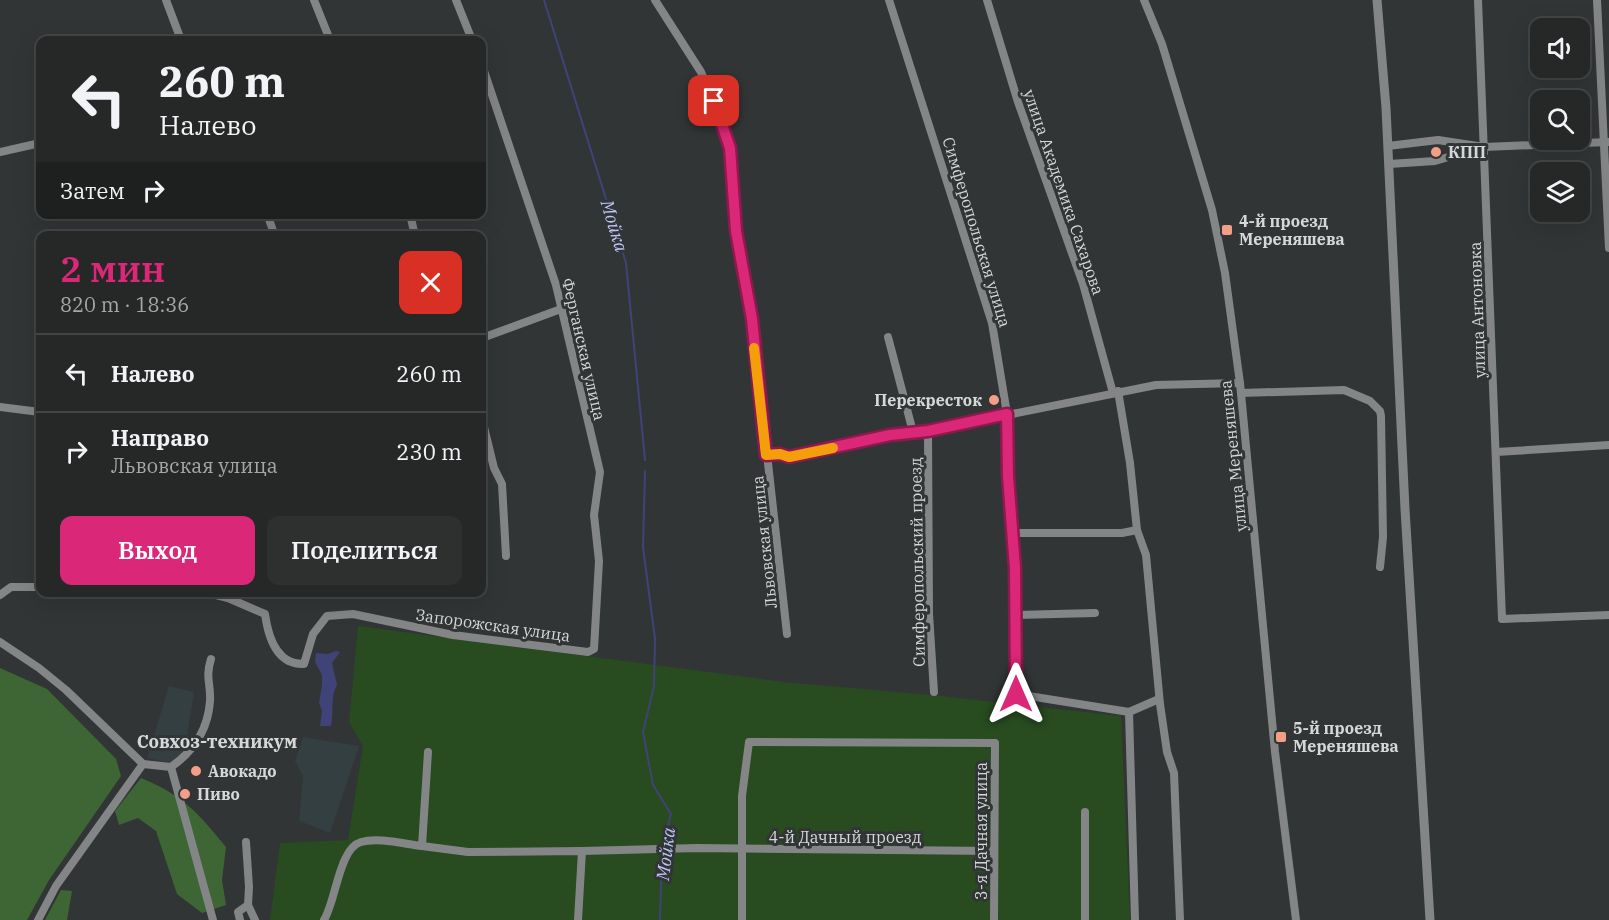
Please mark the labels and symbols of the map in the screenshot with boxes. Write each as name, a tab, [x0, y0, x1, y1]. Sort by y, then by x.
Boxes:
pin	[688, 75, 739, 126]
street label: улица Академика Сахарова	[1019, 87, 1109, 298]
street label: Симферопольская улица	[939, 135, 1016, 330]
place label: КПП	[1448, 142, 1486, 162]
marker: КПП	[1429, 145, 1443, 159]
water label: Мойка	[595, 196, 633, 255]
place label: 4-й проезд Мереняшева	[1239, 211, 1345, 249]
marker: 4-й проезд Мереняшева	[1220, 223, 1234, 237]
street label: улица Антоновка	[1465, 241, 1489, 379]
street label: Ферганская улица	[558, 276, 610, 422]
street label: улица Мереняшева	[1215, 379, 1251, 533]
place label: Перекресток	[874, 390, 982, 410]
marker: Перекресток	[987, 393, 1001, 407]
street label: Симферопольский проезд	[905, 457, 929, 667]
street label: Львовская улица	[747, 474, 781, 609]
street label: Запорожская улица	[414, 604, 572, 646]
position arrow	[984, 662, 1048, 726]
place label: 5-й проезд Мереняшева	[1293, 718, 1399, 756]
district label: Совхоз-техникум	[137, 730, 297, 753]
marker: 5-й проезд Мереняшева	[1274, 730, 1288, 744]
place label: Авокадо	[208, 761, 277, 781]
street label: 3-я Дачная улица	[971, 762, 991, 900]
marker: Авокадо	[189, 764, 203, 778]
place label: Пиво	[197, 784, 240, 804]
marker: Пиво	[178, 787, 192, 801]
water label: Мойка	[651, 826, 680, 883]
street label: 4-й Дачный проезд	[769, 827, 922, 847]

